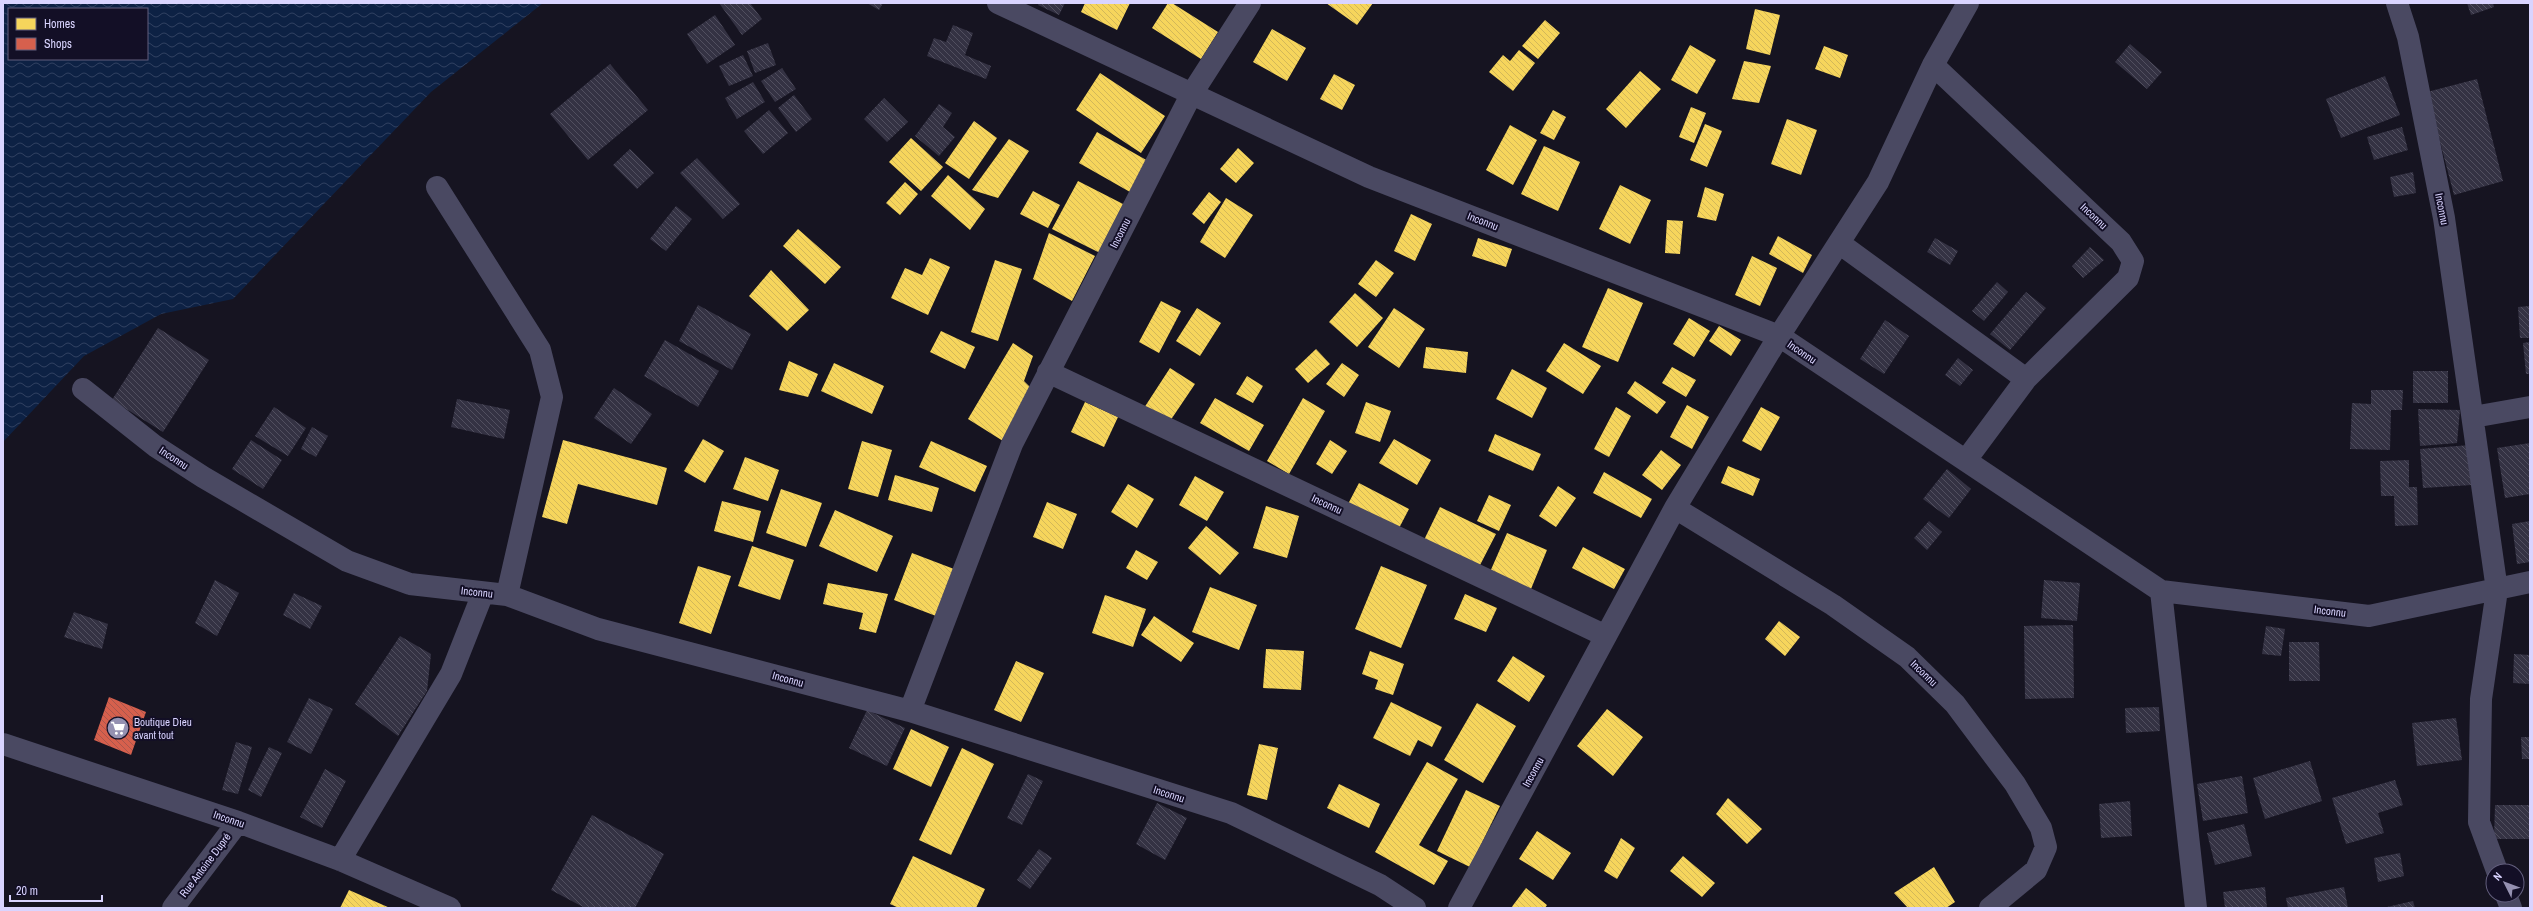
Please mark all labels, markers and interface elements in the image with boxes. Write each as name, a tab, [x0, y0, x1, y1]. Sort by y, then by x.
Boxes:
legend	[8, 8, 148, 60]
text: Homes	[44, 16, 75, 32]
text: Shops	[44, 36, 72, 52]
street label: Inconnu	[2432, 192, 2452, 226]
street label: Inconnu	[2077, 200, 2111, 232]
street label: Inconnu	[1466, 209, 1500, 233]
street label: Inconnu	[1106, 216, 1134, 250]
street label: Inconnu	[1785, 337, 1819, 367]
street label: Inconnu	[157, 443, 191, 473]
street label: Inconnu	[1309, 491, 1345, 517]
street label: Inconnu	[460, 583, 494, 601]
street label: Inconnu	[2313, 602, 2347, 620]
street label: Inconnu	[1908, 657, 1940, 689]
street label: Inconnu	[771, 668, 805, 690]
supermarket icon: Boutique Dieu avant tout	[105, 715, 131, 741]
place label: Boutique Dieu avant tout	[134, 715, 192, 742]
street label: Inconnu	[1519, 755, 1547, 789]
street label: Inconnu	[1152, 782, 1186, 806]
street label: Inconnu	[212, 807, 246, 831]
street label: Rue Antoine Dupré	[176, 830, 234, 900]
north arrow	[2485, 863, 2525, 903]
text: N	[2490, 869, 2505, 883]
scale bar	[10, 877, 102, 903]
text: 20 m	[16, 883, 38, 899]

